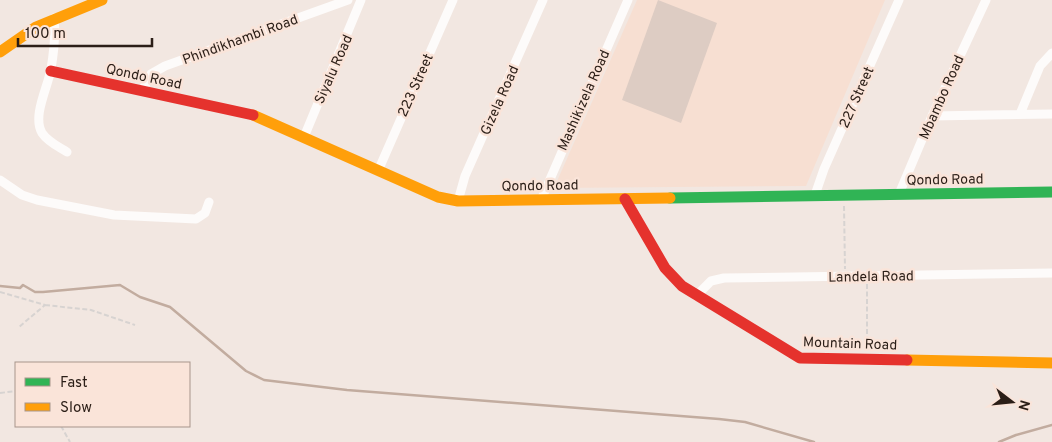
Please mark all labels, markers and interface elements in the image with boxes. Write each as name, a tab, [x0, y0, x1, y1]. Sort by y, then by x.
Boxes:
street label: Phindikhambi Road	[180, 12, 301, 69]
scale bar	[18, 15, 151, 47]
text: 100 m	[25, 25, 66, 44]
street label: Siyalu Road	[312, 32, 357, 107]
street label: Mashikizela Road	[555, 48, 614, 154]
street label: 223 Street	[395, 51, 438, 120]
street label: Mbambo Road	[916, 53, 969, 142]
street label: Qondo Road	[104, 61, 183, 94]
street label: Gizela Road	[477, 63, 523, 138]
street label: 227 Street	[836, 64, 878, 131]
street label: Qondo Road	[906, 171, 984, 190]
street label: Qondo Road	[501, 177, 579, 196]
street label: Landela Road	[828, 268, 914, 287]
street label: Mountain Road	[802, 334, 897, 355]
legend	[15, 362, 190, 427]
text: Fast	[60, 374, 88, 393]
north arrow	[987, 377, 1037, 427]
text: N	[1013, 398, 1033, 412]
text: Slow	[60, 399, 92, 418]

